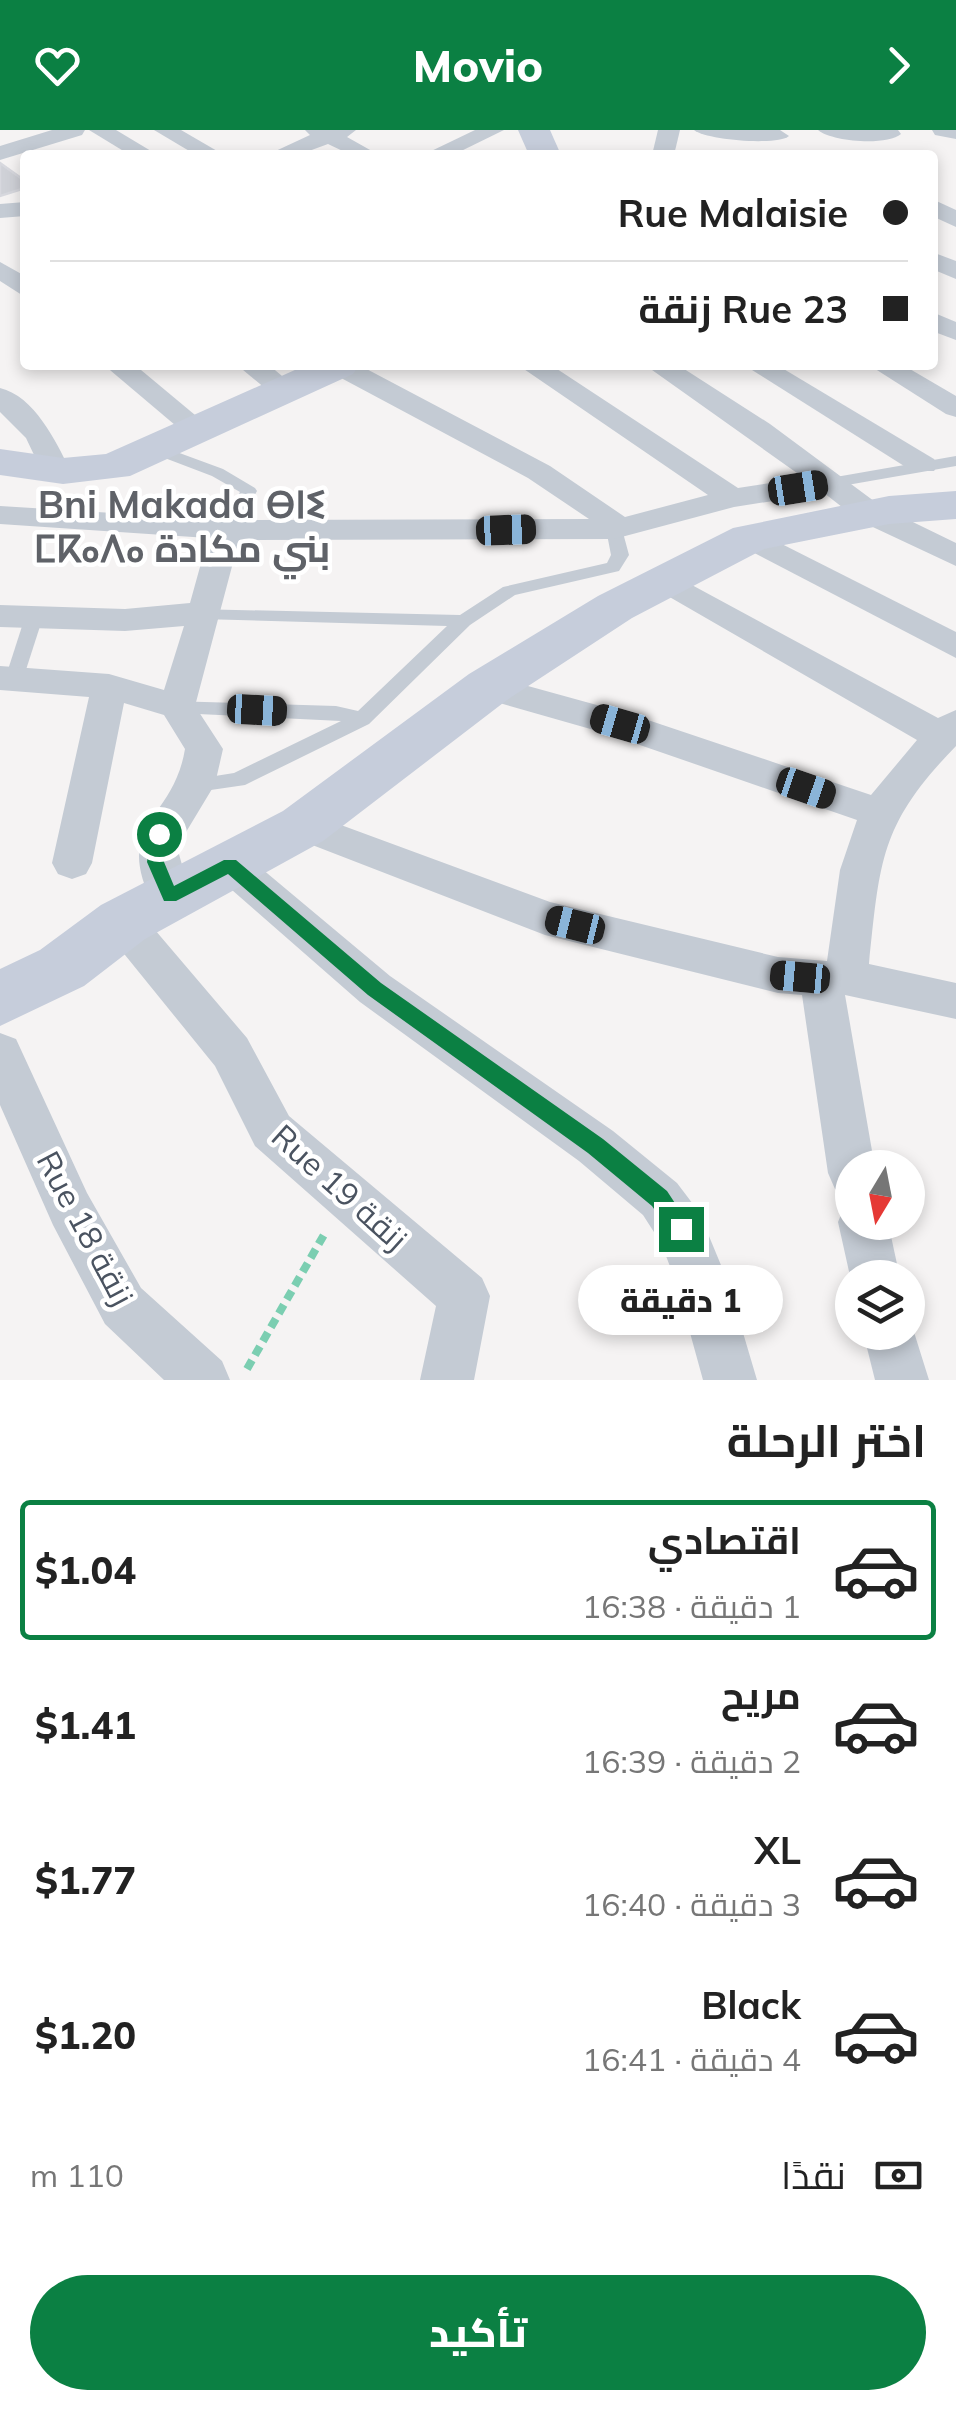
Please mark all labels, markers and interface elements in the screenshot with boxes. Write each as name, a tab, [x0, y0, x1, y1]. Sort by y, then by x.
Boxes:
text: Movio	[413, 37, 543, 93]
icon: heart	[30, 38, 85, 93]
icon: forward	[871, 38, 926, 93]
text: Rue Malaisie	[618, 189, 848, 237]
text: Rue 23 زنقة	[638, 285, 848, 333]
car	[766, 468, 830, 508]
district label: Bni Makada ⴱⵏⵉ ⵎⴽⴰⴷⴰ بني مكادة	[34, 480, 330, 580]
car	[475, 514, 537, 546]
car	[226, 693, 288, 727]
car	[587, 701, 653, 747]
car	[773, 764, 839, 812]
route start	[137, 812, 182, 857]
car	[542, 903, 608, 947]
car	[769, 959, 831, 995]
street label: Rue 19 زنقة	[264, 1116, 416, 1258]
street label: Rue 18 زنقة	[29, 1144, 143, 1312]
north arrow	[835, 1150, 925, 1240]
map controls	[835, 1150, 925, 1350]
route end	[659, 1207, 704, 1252]
button: layers	[835, 1260, 925, 1350]
callout: 1 دقيقة	[578, 1264, 784, 1334]
text: 1 دقيقة	[620, 1280, 741, 1320]
text: اختر الرحلة	[727, 1412, 926, 1468]
text: اقتصادي	[648, 1516, 801, 1564]
icon: car	[831, 1525, 921, 1615]
text: $1.04	[35, 1546, 136, 1594]
text: 1 دقيقة · 16:38	[582, 1586, 801, 1626]
text: مريح	[721, 1671, 801, 1719]
icon: car	[831, 1680, 921, 1770]
text: $1.41	[35, 1701, 136, 1749]
text: 2 دقيقة · 16:39	[582, 1741, 801, 1781]
text: XL	[754, 1826, 801, 1874]
icon: car	[831, 1835, 921, 1925]
text: $1.77	[35, 1856, 136, 1904]
text: 3 دقيقة · 16:40	[582, 1884, 801, 1924]
text: Black	[701, 1981, 801, 2029]
icon: car	[831, 1990, 921, 2080]
text: $1.20	[35, 2011, 136, 2059]
text: 4 دقيقة · 16:41	[582, 2039, 801, 2079]
icon: cash	[871, 2148, 926, 2203]
text: نقدًا	[781, 2151, 846, 2199]
text: 110 m	[30, 2155, 124, 2195]
button: تأكيد	[30, 2275, 926, 2390]

